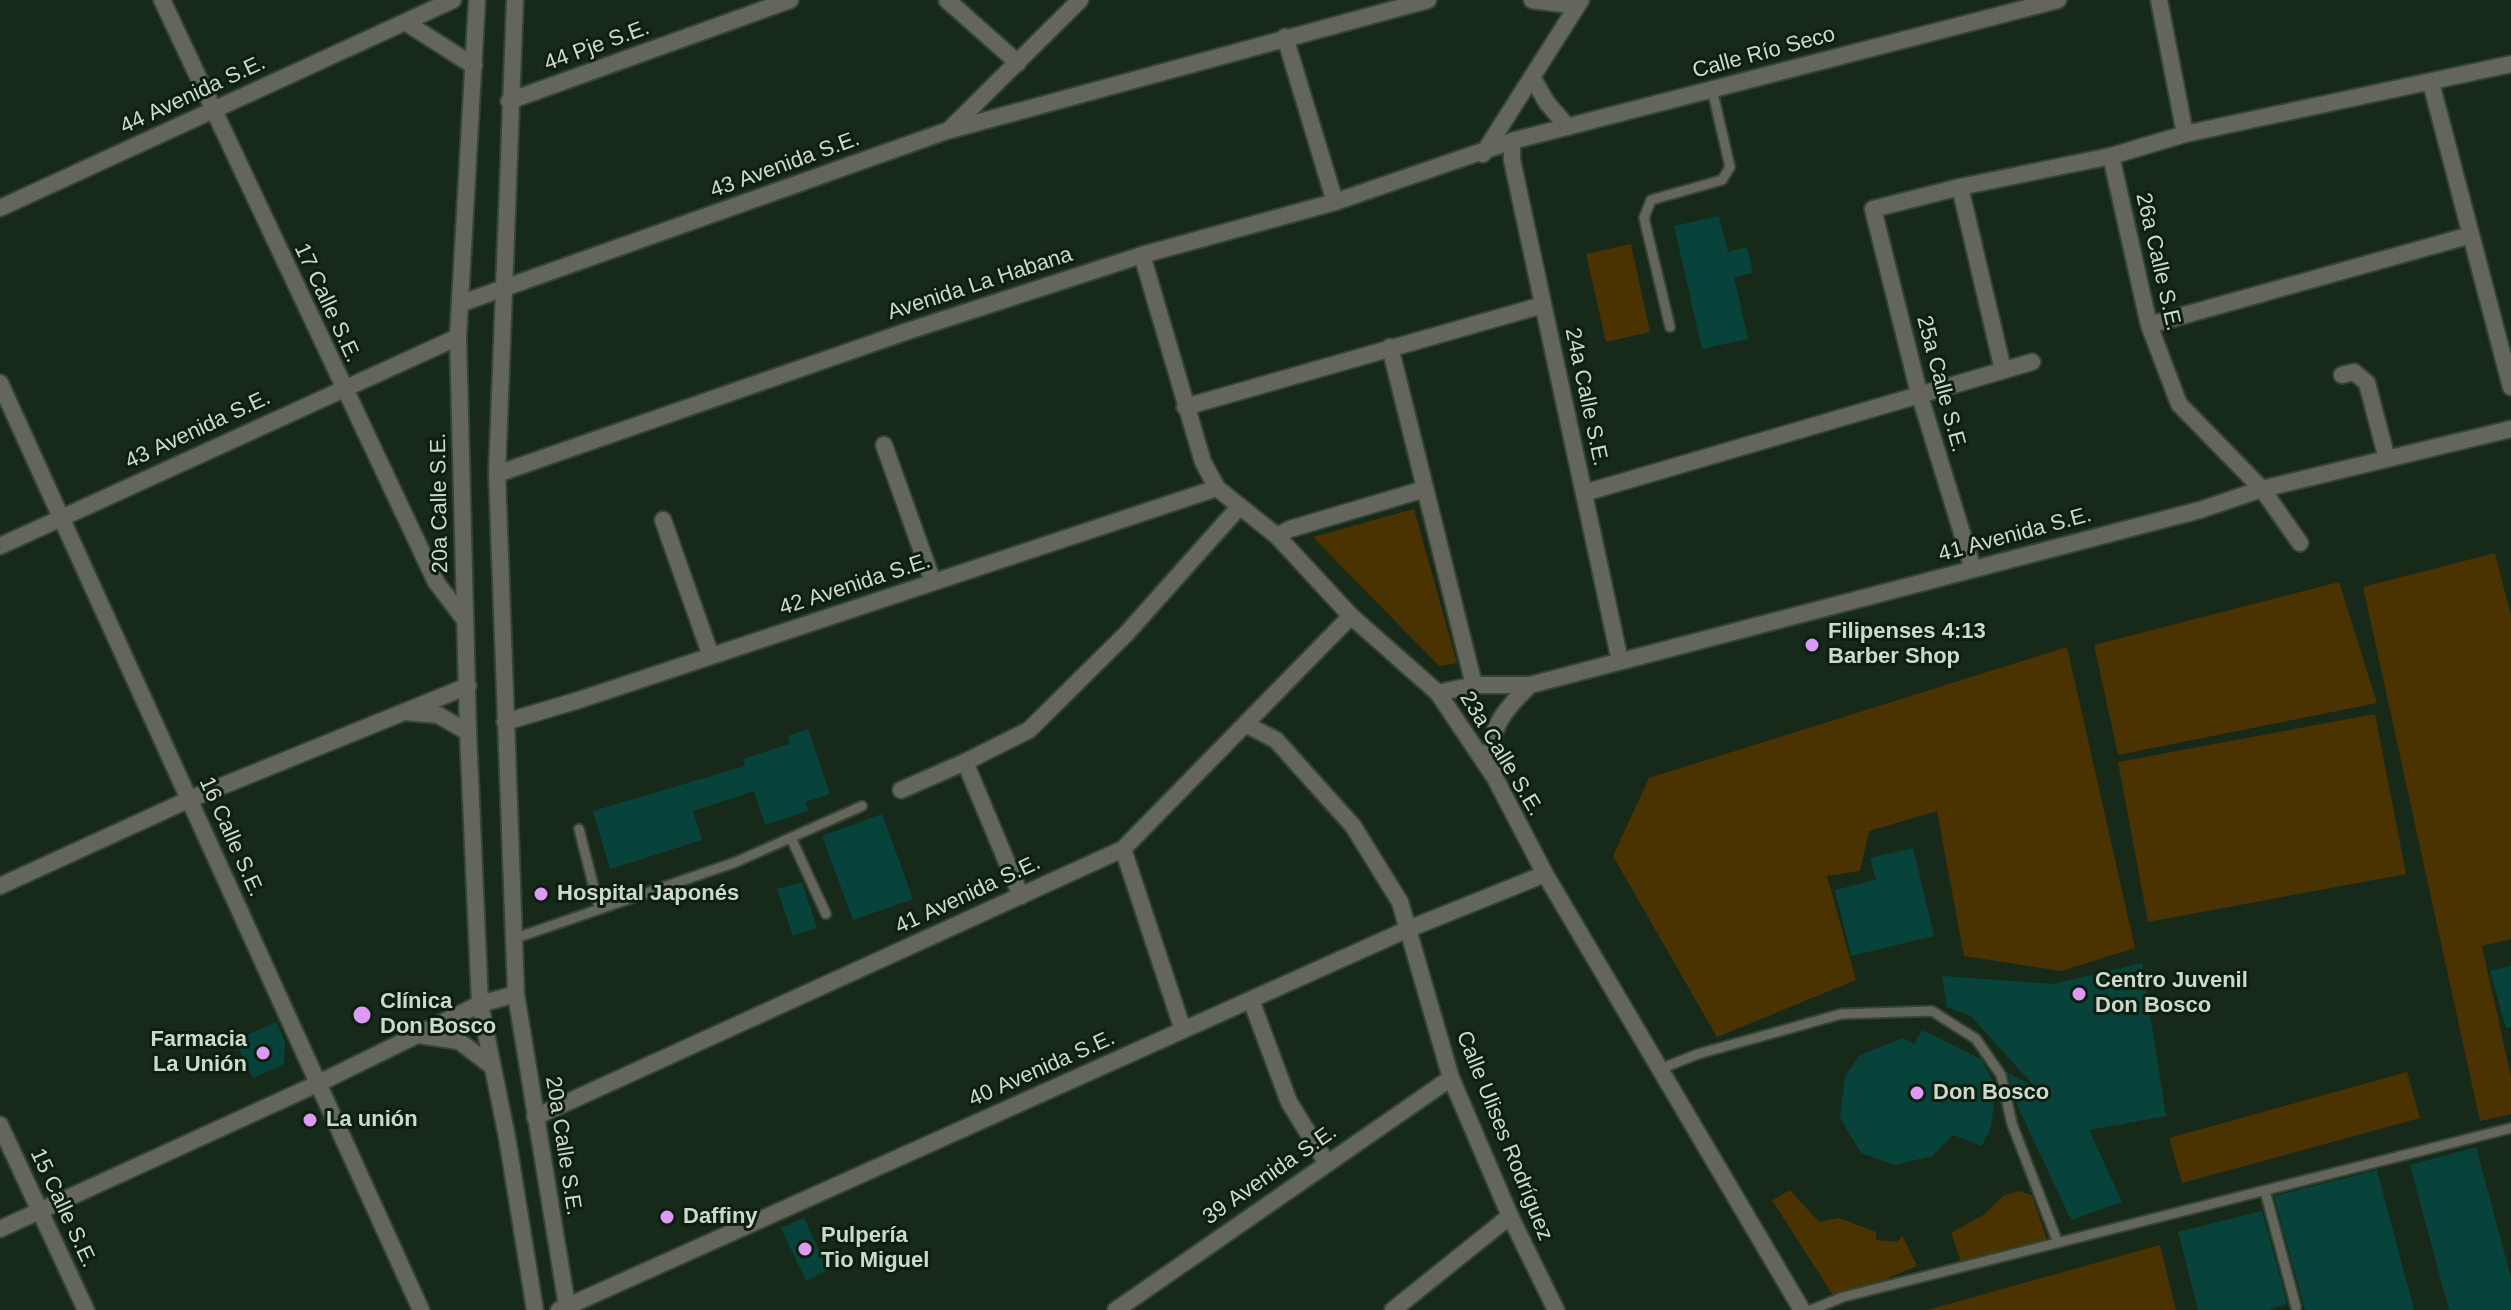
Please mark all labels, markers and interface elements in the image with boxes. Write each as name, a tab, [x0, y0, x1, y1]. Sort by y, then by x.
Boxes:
street label: 44 Pje S.E.	[541, 15, 653, 77]
street label: Calle Río Seco	[1690, 21, 1838, 85]
street label: 44 Avenida S.E.	[116, 50, 270, 140]
street label: 43 Avenida S.E.	[707, 126, 863, 204]
street label: 26a Calle S.E.	[2129, 191, 2187, 333]
street label: 17 Calle S.E.	[288, 239, 366, 367]
street label: Avenida La Habana	[884, 242, 1076, 326]
street label: 25a Calle S.E.	[1910, 313, 1972, 455]
street label: 24a Calle S.E.	[1558, 325, 1614, 469]
street label: 43 Avenida S.E.	[121, 385, 275, 475]
street label: 20a Calle S.E.	[426, 432, 454, 574]
street label: 41 Avenida S.E.	[1936, 502, 2094, 568]
street label: 42 Avenida S.E.	[776, 548, 934, 622]
place label: Filipenses 4:13 Barber Shop	[1828, 619, 1986, 670]
marker: Filipenses 4:13 Barber Shop	[1803, 636, 1821, 654]
street label: 23a Calle S.E.	[1453, 687, 1549, 821]
street label: 16 Calle S.E.	[193, 773, 269, 901]
street label: 41 Avenida S.E.	[891, 850, 1045, 940]
place label: Hospital Japonés	[557, 881, 739, 907]
marker: Hospital Japonés	[532, 885, 550, 903]
place label: Centro Juvenil Don Bosco	[2095, 968, 2248, 1020]
marker: Centro Juvenil Don Bosco	[2070, 985, 2088, 1003]
place label: Clínica Don Bosco	[380, 989, 496, 1040]
marker: Clínica Don Bosco	[351, 1004, 373, 1026]
street label: 40 Avenida S.E.	[965, 1025, 1119, 1113]
place label: Farmacia La Unión	[150, 1027, 247, 1078]
street label: Calle Ulises Rodríguez	[1450, 1027, 1558, 1245]
marker: Farmacia La Unión	[254, 1044, 272, 1062]
street label: 20a Calle S.E.	[539, 1074, 587, 1218]
place label: Don Bosco	[1933, 1080, 2049, 1106]
marker: Don Bosco	[1908, 1084, 1926, 1102]
place label: La unión	[326, 1107, 418, 1133]
marker: La unión	[301, 1111, 319, 1129]
street label: 39 Avenida S.E.	[1198, 1119, 1342, 1231]
street label: 15 Calle S.E.	[24, 1144, 102, 1272]
place label: Daffiny	[683, 1204, 758, 1230]
marker: Daffiny	[658, 1208, 676, 1226]
place label: Pulpería Tio Miguel	[821, 1223, 929, 1274]
marker: Pulpería Tio Miguel	[796, 1240, 814, 1258]

